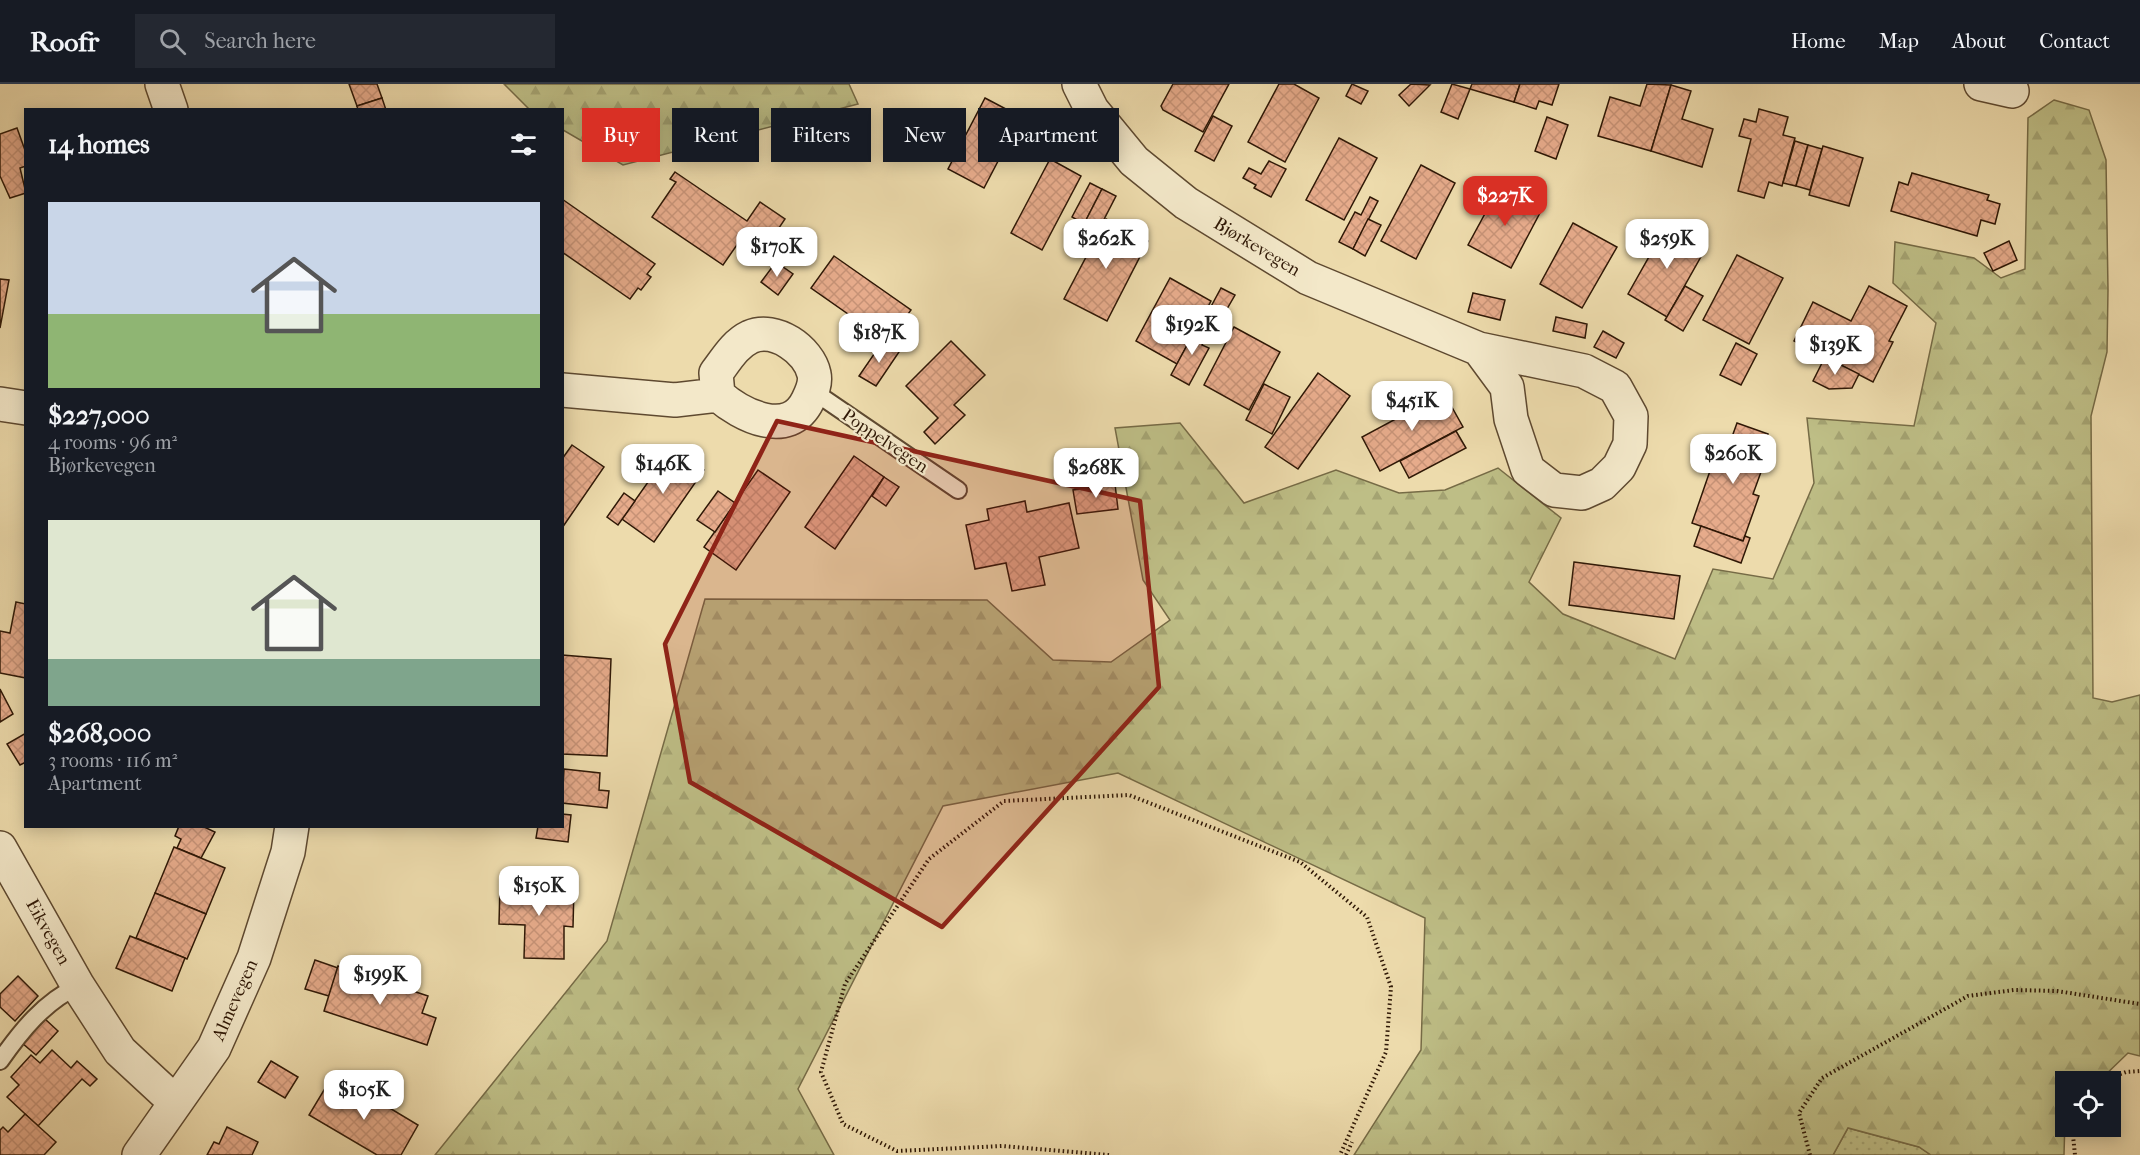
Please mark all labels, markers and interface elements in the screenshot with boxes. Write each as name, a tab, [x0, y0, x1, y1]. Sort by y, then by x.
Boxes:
search box	[135, 14, 555, 68]
text: Roofr	[30, 25, 99, 58]
icon: search	[156, 25, 189, 58]
text: Search here	[204, 28, 316, 54]
text: Home	[1791, 29, 1846, 53]
text: Map	[1879, 29, 1919, 53]
text: About	[1952, 29, 2006, 53]
text: Contact	[2039, 29, 2110, 53]
chip: Buy	[582, 108, 660, 162]
chip: Rent	[672, 108, 759, 162]
chip: Filters	[771, 108, 871, 162]
chip: New	[883, 108, 966, 162]
chip: Apartment	[978, 108, 1119, 162]
icon: filters	[507, 128, 540, 161]
text: 14 homes	[48, 129, 150, 160]
pin: $227K	[1463, 176, 1547, 227]
text: $227K	[1477, 184, 1533, 207]
street label: Bjørkevegen	[1210, 213, 1304, 281]
pin: $262K	[1064, 219, 1148, 270]
pin: $259K	[1625, 219, 1709, 270]
pin: $170K	[735, 227, 819, 278]
text: $262K	[1078, 227, 1134, 250]
text: $259K	[1640, 227, 1694, 250]
text: $170K	[750, 235, 804, 258]
icon: home	[240, 241, 348, 349]
pin: $192K	[1150, 305, 1234, 356]
pin: $187K	[837, 313, 921, 364]
text: $192K	[1165, 313, 1219, 336]
text: $187K	[853, 321, 905, 344]
pin: $139K	[1793, 325, 1877, 376]
text: $139K	[1809, 333, 1861, 356]
pin: $451K	[1370, 381, 1454, 432]
text: $451K	[1386, 389, 1438, 412]
text: $227,000	[48, 400, 150, 431]
street label: Poppelvegen	[838, 405, 932, 478]
text: 4 rooms · 96 m²	[48, 431, 177, 454]
pin: $260K	[1691, 434, 1775, 485]
text: $260K	[1704, 442, 1762, 465]
pin: $146K	[621, 444, 705, 495]
pin: $268K	[1054, 448, 1138, 499]
text: $146K	[635, 452, 691, 475]
text: Bjørkevegen	[48, 454, 156, 477]
text: $268K	[1068, 456, 1124, 479]
icon: home	[240, 559, 348, 667]
text: $268,000	[48, 718, 151, 749]
text: 3 rooms · 116 m²	[48, 749, 177, 772]
text: Apartment	[48, 772, 142, 795]
pin: $150K	[497, 866, 581, 917]
text: $150K	[513, 874, 565, 897]
street label: Eikvegen	[21, 895, 75, 969]
pin: $199K	[338, 955, 422, 1006]
street label: Almevegen	[207, 956, 262, 1045]
text: $199K	[353, 963, 407, 986]
pin: $105K	[322, 1070, 406, 1121]
map controls	[2055, 1071, 2121, 1137]
button: locate	[2055, 1071, 2121, 1137]
text: $105K	[338, 1078, 390, 1101]

